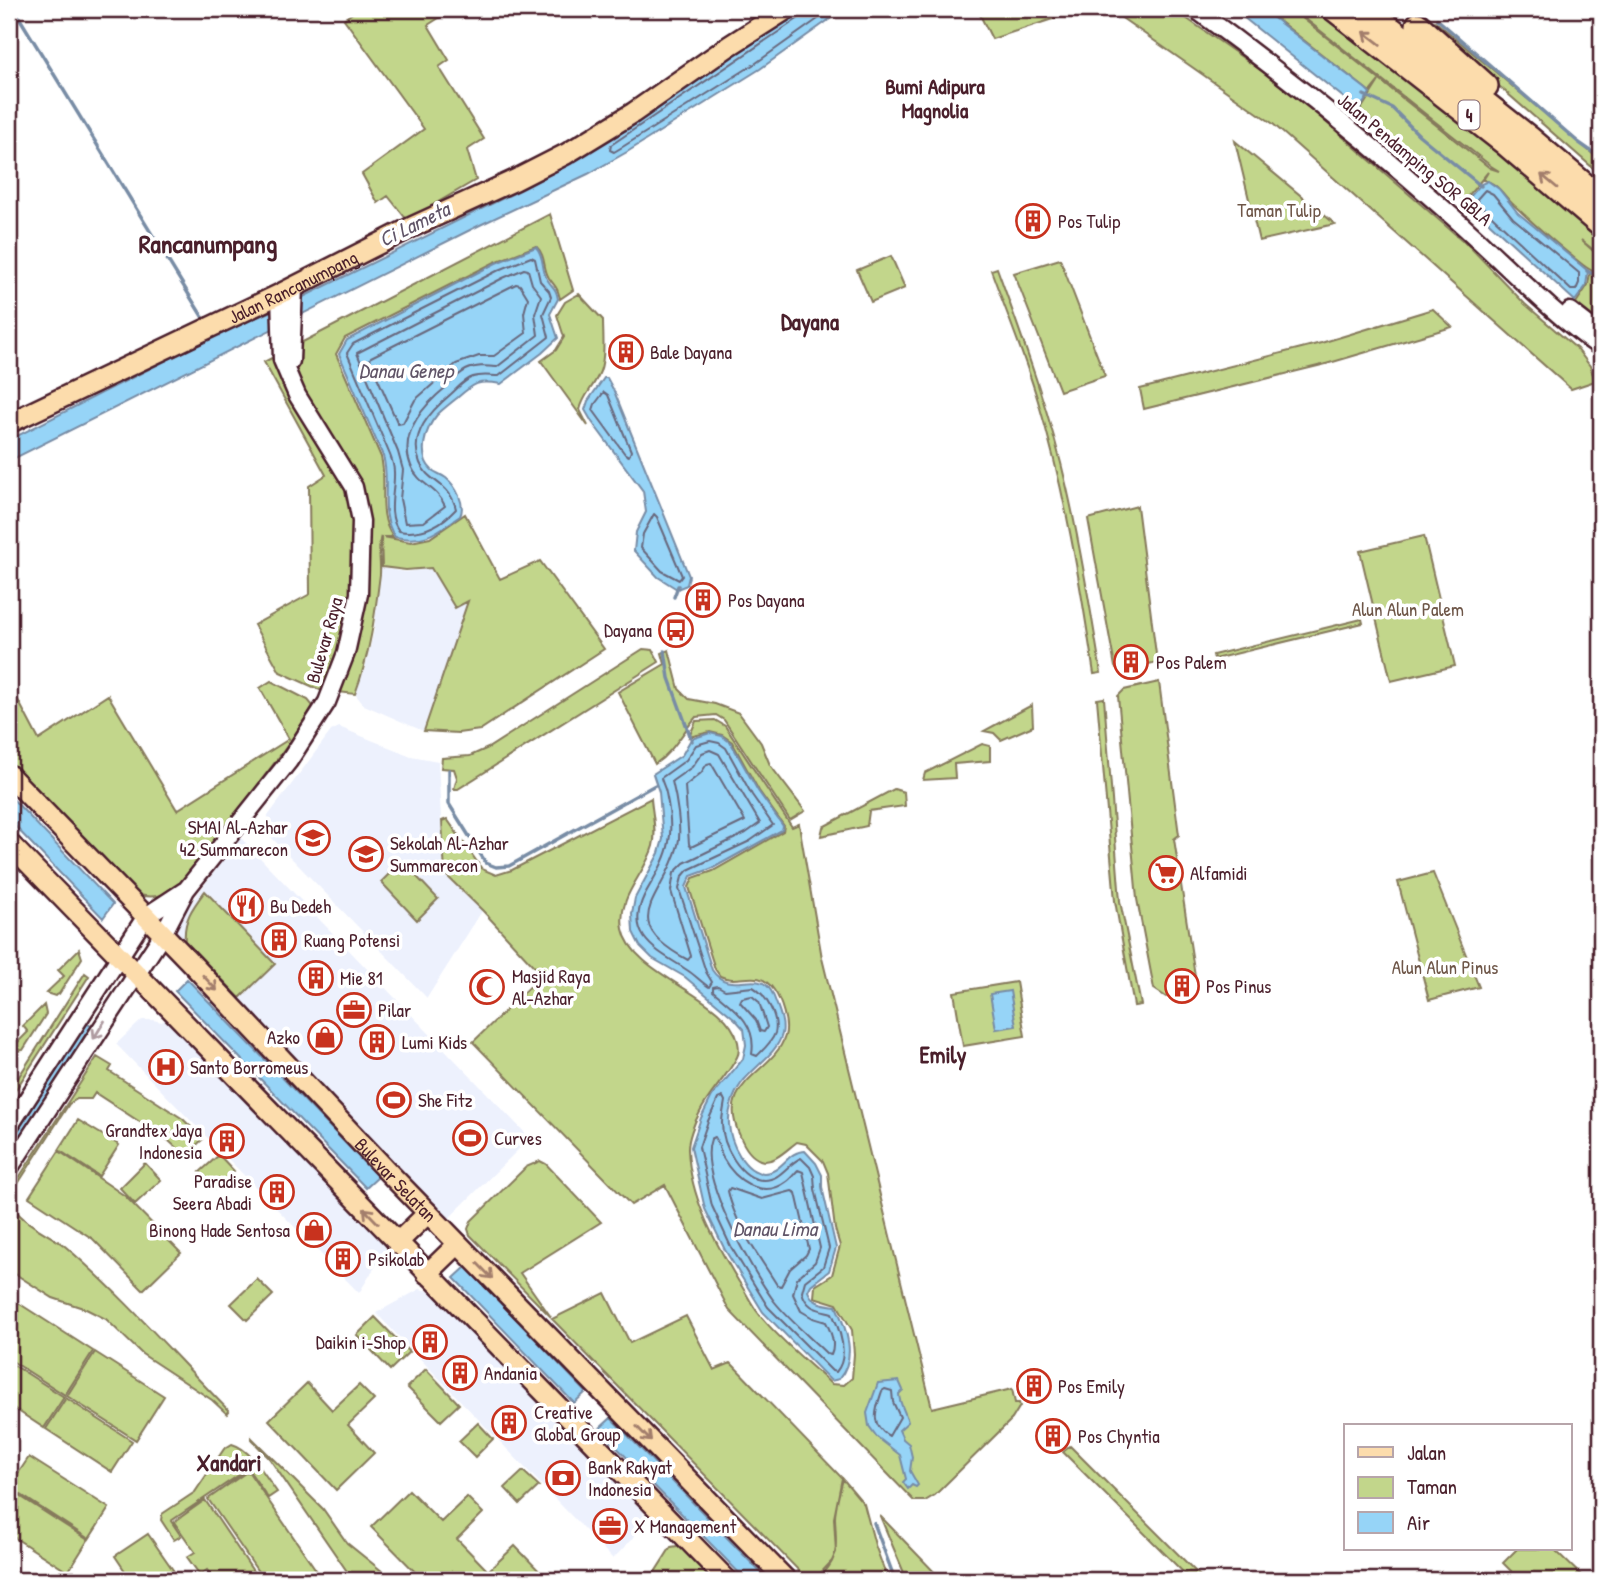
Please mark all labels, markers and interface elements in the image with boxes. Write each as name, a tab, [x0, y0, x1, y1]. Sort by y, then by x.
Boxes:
one-way arrow	[1363, 31, 1381, 46]
district label: Bumi Adipura Magnolia	[885, 72, 986, 126]
street label: Jalan Pendamping SOR GBLA	[1332, 87, 1498, 231]
road number: 4	[1458, 100, 1480, 130]
one-way arrow	[1541, 173, 1559, 189]
water label: Ci Lameta	[374, 193, 457, 254]
park label: Taman Tulip	[1237, 197, 1321, 223]
building icon: Pos Tulip	[1014, 202, 1052, 240]
place label: Pos Tulip	[1058, 208, 1120, 234]
district label: Rancanumpang	[139, 226, 278, 262]
street label: Jalan Rancanumpang	[224, 244, 362, 330]
district label: Dayana	[781, 306, 839, 338]
building icon: Bale Dayana	[607, 333, 645, 371]
place label: Bale Dayana	[650, 339, 733, 365]
water label: Danau Genep	[359, 356, 455, 385]
building icon: Pos Dayana	[684, 581, 722, 619]
place label: Pos Dayana	[728, 587, 805, 613]
street label: Bulevar Raya	[299, 594, 349, 686]
park label: Alun Alun Palem	[1352, 596, 1464, 622]
bus stop icon: Dayana	[657, 611, 695, 649]
place label: Dayana	[604, 617, 653, 643]
building icon: Pos Palem	[1112, 643, 1150, 681]
place label: Pos Palem	[1156, 649, 1227, 675]
place label: SMAI Al-Azhar 42 Summarecon	[180, 814, 289, 862]
school or university icon: SMAI Al-Azhar 42 Summarecon	[294, 819, 332, 857]
place label: Sekolah Al-Azhar Summarecon	[390, 830, 510, 878]
school or university icon: Sekolah Al-Azhar Summarecon	[347, 835, 385, 873]
supermarket icon: Alfamidi	[1147, 854, 1185, 892]
place label: Alfamidi	[1190, 860, 1247, 886]
restaurant icon: Bu Dedeh	[227, 887, 265, 925]
place label: Bu Dedeh	[270, 893, 331, 919]
building icon: Ruang Potensi	[260, 921, 298, 959]
place label: Ruang Potensi	[304, 927, 400, 953]
park label: Alun Alun Pinus	[1392, 954, 1498, 980]
building icon: Mie 81	[297, 959, 335, 997]
place label: Masjid Raya Al-Azhar	[512, 963, 591, 1011]
place label: Mie 81	[340, 965, 383, 991]
building icon: Pos Pinus	[1163, 967, 1201, 1005]
mosque icon: Masjid Raya Al-Azhar	[468, 968, 506, 1006]
place label: Pos Pinus	[1206, 973, 1271, 999]
one-way arrow	[202, 974, 218, 992]
office icon: Pilar	[335, 991, 373, 1029]
place label: Pilar	[378, 997, 412, 1023]
shop icon: Azko	[306, 1018, 344, 1056]
one-way arrow	[91, 1019, 105, 1039]
building icon: Lumi Kids	[358, 1023, 396, 1061]
place label: Azko	[267, 1024, 300, 1050]
place label: Lumi Kids	[402, 1029, 467, 1055]
district label: Emily	[920, 1039, 967, 1071]
hospital icon: Santo Borromeus	[147, 1048, 185, 1086]
place label: Santo Borromeus	[190, 1054, 308, 1080]
sports icon: She Fitz	[375, 1081, 413, 1119]
place label: She Fitz	[418, 1087, 473, 1113]
place label: Grandtex Jaya Indonesia	[105, 1117, 203, 1165]
sports icon: Curves	[451, 1119, 489, 1157]
building icon: Grandtex Jaya Indonesia	[208, 1122, 246, 1160]
place label: Curves	[494, 1125, 542, 1151]
street label: Bulevar Selatan	[349, 1132, 443, 1228]
place label: Paradise Seera Abadi	[173, 1168, 252, 1216]
building icon: Paradise Seera Abadi	[258, 1173, 296, 1211]
one-way arrow	[363, 1208, 380, 1225]
shop icon: Binong Hade Sentosa	[295, 1211, 333, 1249]
water label: Danau Lima	[733, 1214, 820, 1243]
place label: Binong Hade Sentosa	[149, 1217, 291, 1243]
building icon: Psikolab	[324, 1240, 362, 1278]
place label: Psikolab	[368, 1246, 425, 1272]
one-way arrow	[477, 1263, 494, 1280]
building icon: Daikin i-Shop	[411, 1323, 449, 1361]
place label: Daikin i-Shop	[316, 1329, 406, 1355]
building icon: Andania	[441, 1354, 479, 1392]
place label: Andania	[484, 1360, 538, 1386]
building icon: Pos Emily	[1015, 1367, 1053, 1405]
place label: Pos Emily	[1058, 1373, 1125, 1399]
place label: Creative Global Group	[534, 1399, 620, 1447]
building icon: Creative Global Group	[490, 1404, 528, 1442]
building icon: Pos Chyntia	[1034, 1417, 1072, 1455]
place label: Pos Chyntia	[1078, 1423, 1160, 1449]
legend	[1344, 1424, 1572, 1550]
one-way arrow	[636, 1426, 653, 1443]
text: Jalan	[1407, 1438, 1446, 1467]
district label: Xandari	[196, 1447, 262, 1478]
place label: Bank Rakyat Indonesia	[588, 1454, 672, 1502]
bank icon: Bank Rakyat Indonesia	[544, 1459, 582, 1497]
text: Taman	[1407, 1472, 1457, 1501]
office icon: X Management	[591, 1507, 629, 1545]
text: Air	[1407, 1508, 1430, 1537]
place label: X Management	[634, 1513, 737, 1539]

